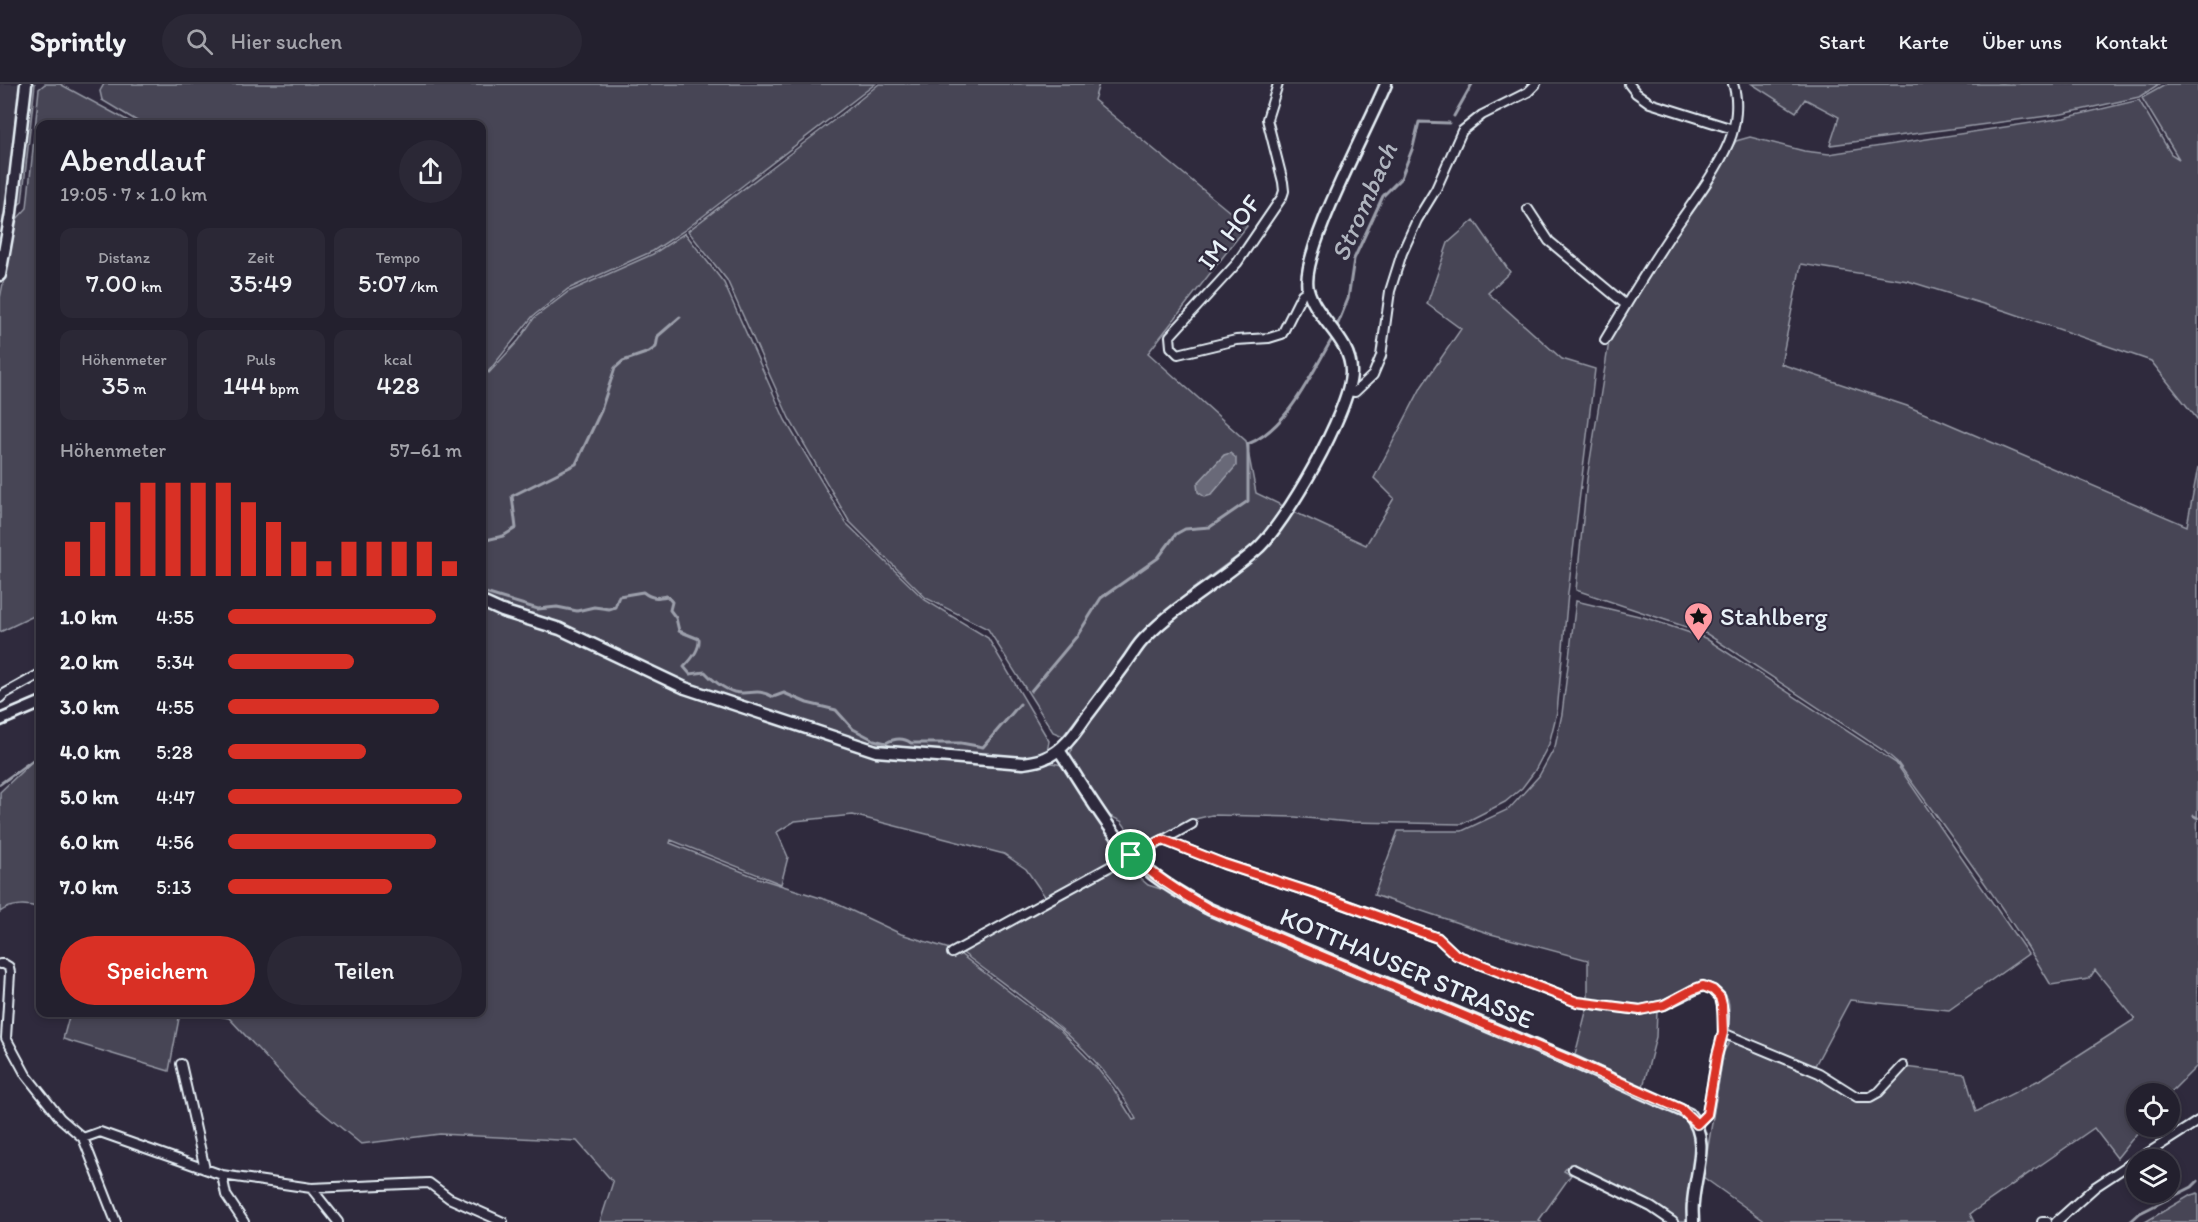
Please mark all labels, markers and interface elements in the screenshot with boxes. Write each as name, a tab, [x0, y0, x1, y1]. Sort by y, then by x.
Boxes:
search box	[162, 14, 582, 68]
text: Sprintly	[30, 24, 126, 58]
icon: search	[183, 25, 216, 58]
text: Hier suchen	[231, 28, 342, 55]
text: Start	[1819, 29, 1865, 54]
text: Karte	[1898, 29, 1949, 54]
text: Über uns	[1982, 29, 2062, 54]
text: Kontakt	[2095, 29, 2168, 54]
water label: Strombach	[1323, 137, 1405, 266]
text: Abendlauf	[60, 140, 206, 179]
button: share	[399, 140, 462, 203]
text: 19:05 · 7 × 1.0 km	[60, 182, 207, 206]
street label: IM HOF	[1190, 187, 1268, 276]
text: Distanz	[98, 248, 150, 267]
text: Zeit	[248, 248, 274, 267]
text: Tempo	[376, 248, 420, 267]
text: 7.00	[86, 267, 137, 299]
text: 35:49	[229, 267, 293, 299]
text: 5:07	[358, 267, 407, 299]
text: km	[137, 277, 162, 296]
text: /km	[407, 277, 438, 296]
text: Höhenmeter	[82, 350, 166, 369]
text: Puls	[246, 350, 276, 369]
text: kcal	[384, 350, 412, 369]
text: 35	[102, 369, 129, 401]
text: 144	[223, 369, 266, 401]
text: 428	[376, 369, 420, 401]
text: m	[129, 379, 146, 398]
text: bpm	[266, 379, 299, 398]
text: Höhenmeter	[60, 438, 166, 462]
text: 57–61 m	[389, 438, 462, 462]
place icon: Stahlberg	[1683, 600, 1715, 642]
place label: Stahlberg	[1720, 600, 1828, 632]
text: 1.0 km	[60, 605, 117, 629]
text: 4:55	[156, 605, 194, 629]
text: 2.0 km	[60, 650, 119, 674]
text: 5:34	[156, 650, 194, 674]
text: 3.0 km	[60, 695, 119, 719]
text: 4:55	[156, 695, 194, 719]
text: 4.0 km	[60, 740, 120, 764]
text: 5:28	[156, 740, 193, 764]
text: 5.0 km	[60, 785, 119, 809]
text: 4:47	[156, 785, 195, 809]
pin	[1105, 829, 1156, 880]
text: 6.0 km	[60, 830, 119, 854]
text: 4:56	[156, 830, 194, 854]
icon: arrive	[1114, 838, 1147, 871]
text: 7.0 km	[60, 875, 118, 899]
text: 5:13	[156, 875, 192, 899]
street label: KOTTHAUSER STRASSE	[1275, 900, 1539, 1036]
button: Speichern	[60, 936, 255, 1005]
button: Teilen	[267, 936, 462, 1005]
map controls	[2126, 1083, 2180, 1203]
button: locate	[2126, 1083, 2180, 1137]
button: layers	[2126, 1149, 2180, 1203]

